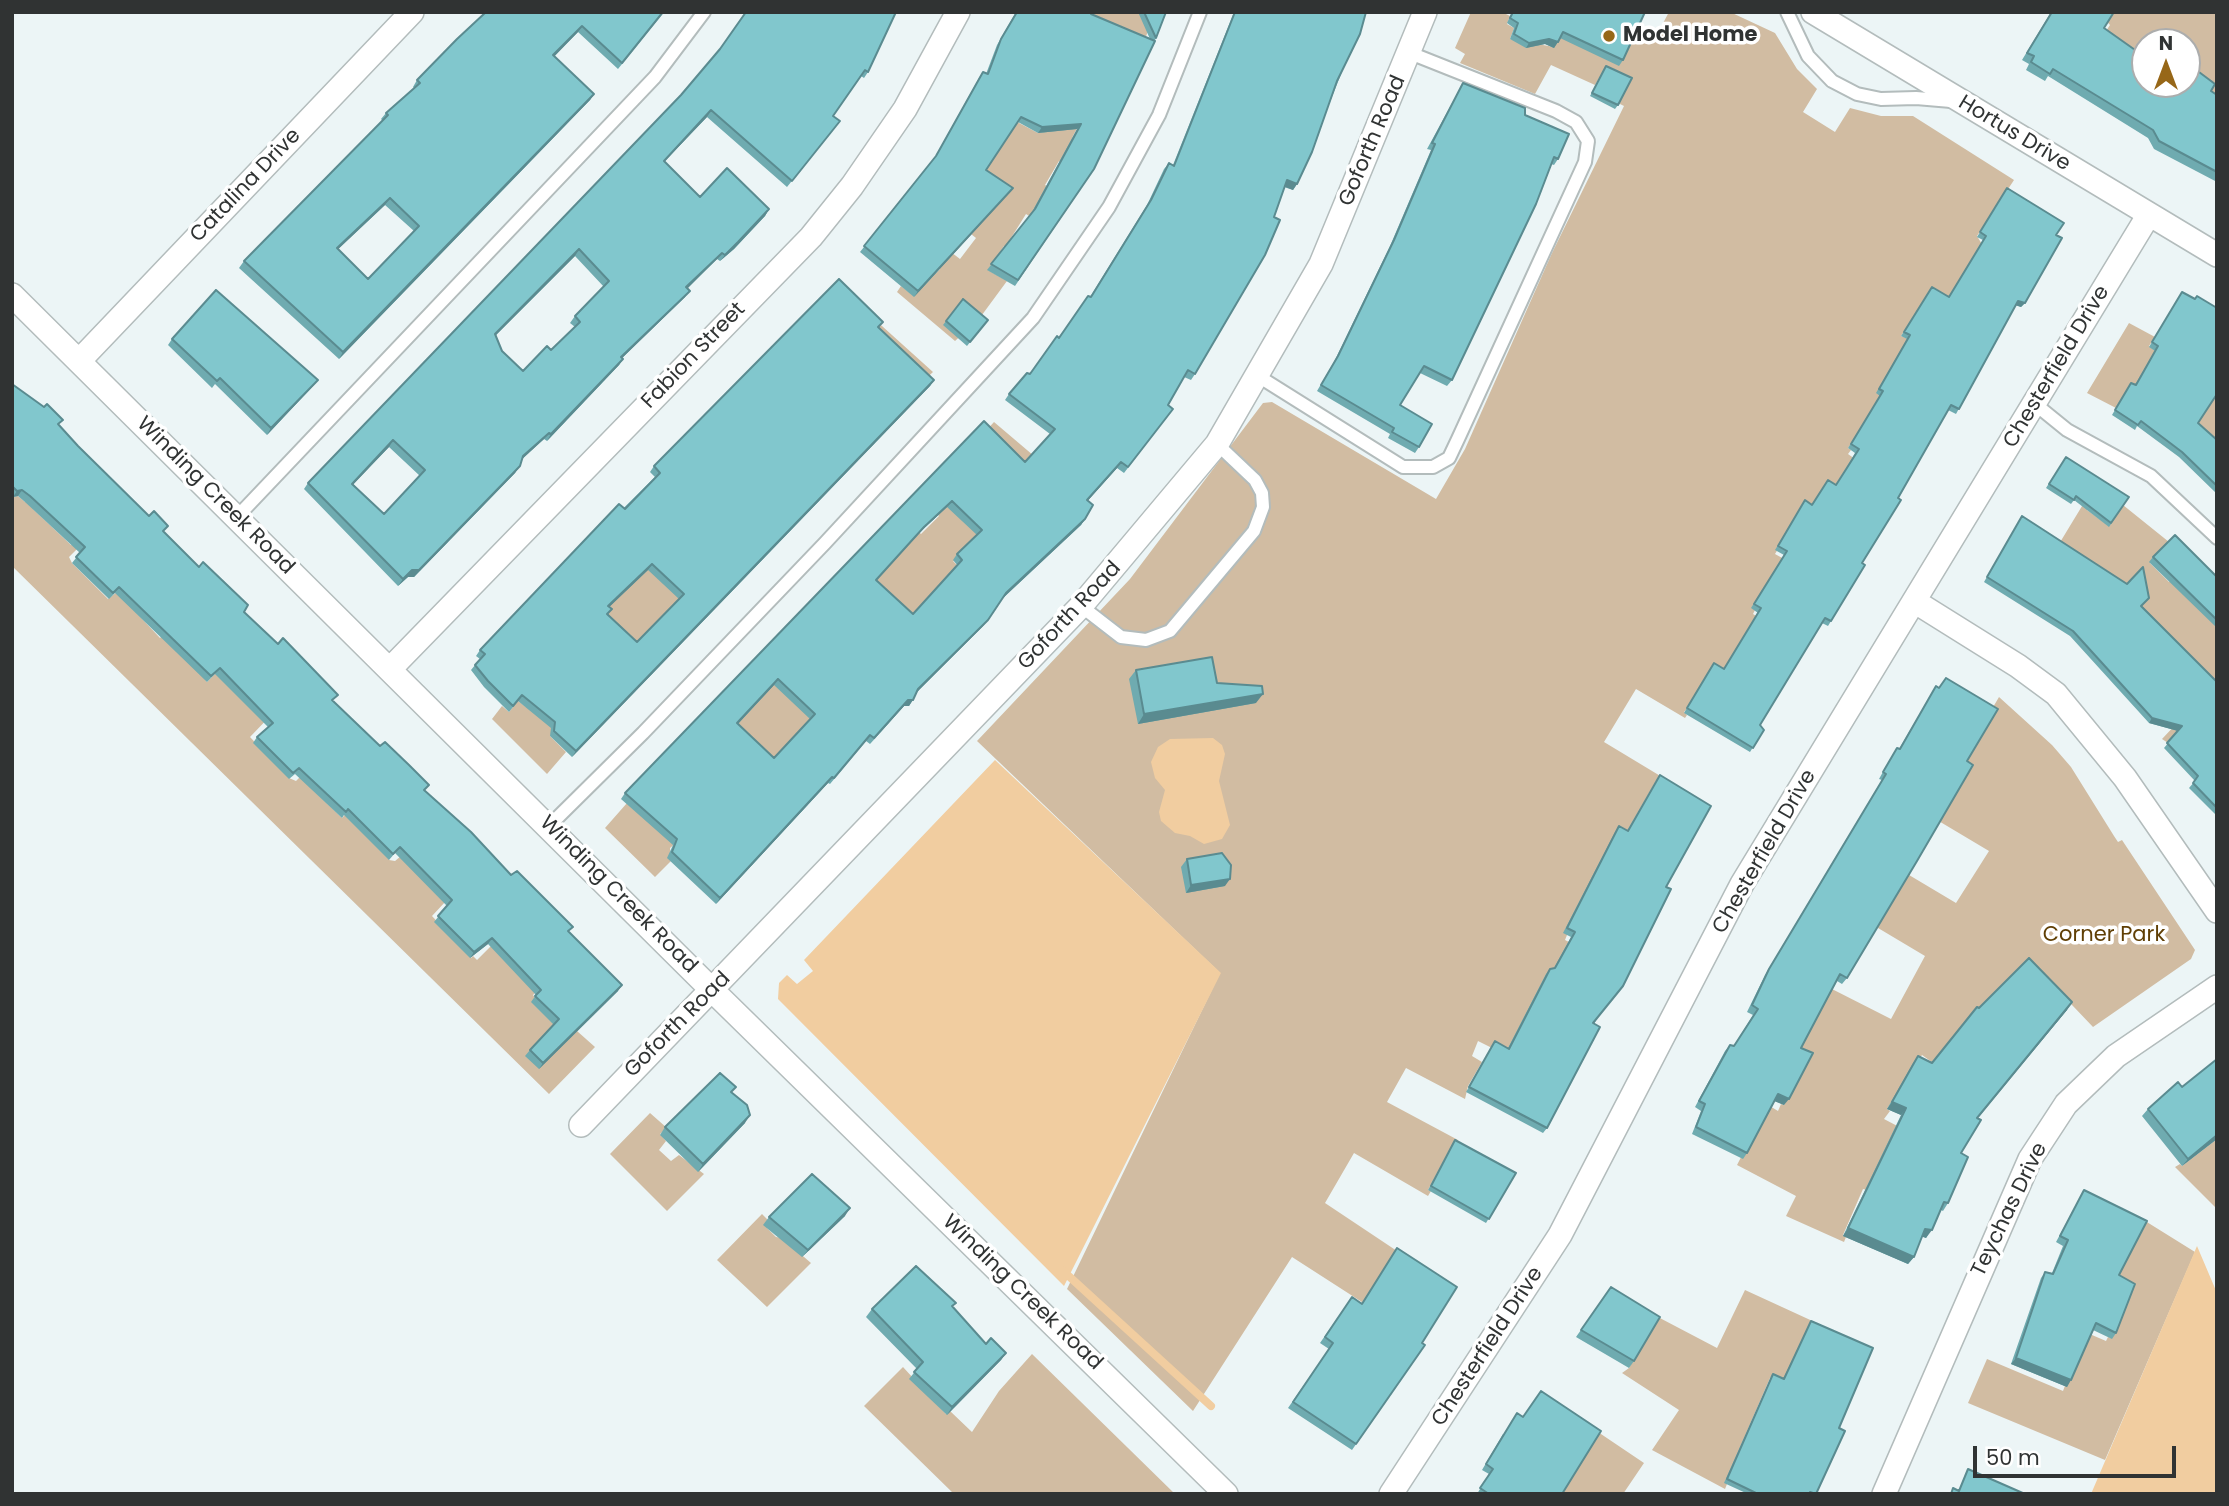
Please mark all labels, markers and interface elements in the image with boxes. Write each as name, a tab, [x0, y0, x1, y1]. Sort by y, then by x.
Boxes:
place label: Model Home	[1623, 23, 1757, 49]
marker: Model Home	[1601, 28, 1617, 44]
north arrow	[2131, 28, 2201, 98]
text: N	[2159, 30, 2173, 57]
street label: Goforth Road	[1334, 72, 1412, 210]
street label: Hortus Drive	[1953, 91, 2075, 177]
street label: Catalina Drive	[185, 124, 307, 248]
street label: Chesterfield Drive	[1999, 281, 2115, 453]
street label: Fabion Street	[637, 298, 751, 414]
street label: Winding Creek Road	[131, 412, 299, 580]
street label: Goforth Road	[1013, 556, 1127, 676]
street label: Chesterfield Drive	[1708, 766, 1822, 938]
street label: Winding Creek Road	[534, 811, 702, 979]
park label: Corner Park	[2043, 923, 2165, 949]
street label: Goforth Road	[620, 967, 736, 1083]
street label: Teychas Drive	[1967, 1139, 2053, 1281]
street label: Winding Creek Road	[937, 1210, 1107, 1376]
street label: Chesterfield Drive	[1427, 1263, 1549, 1431]
scale bar	[1977, 1432, 2180, 1476]
text: 50 m	[1986, 1443, 2040, 1472]

